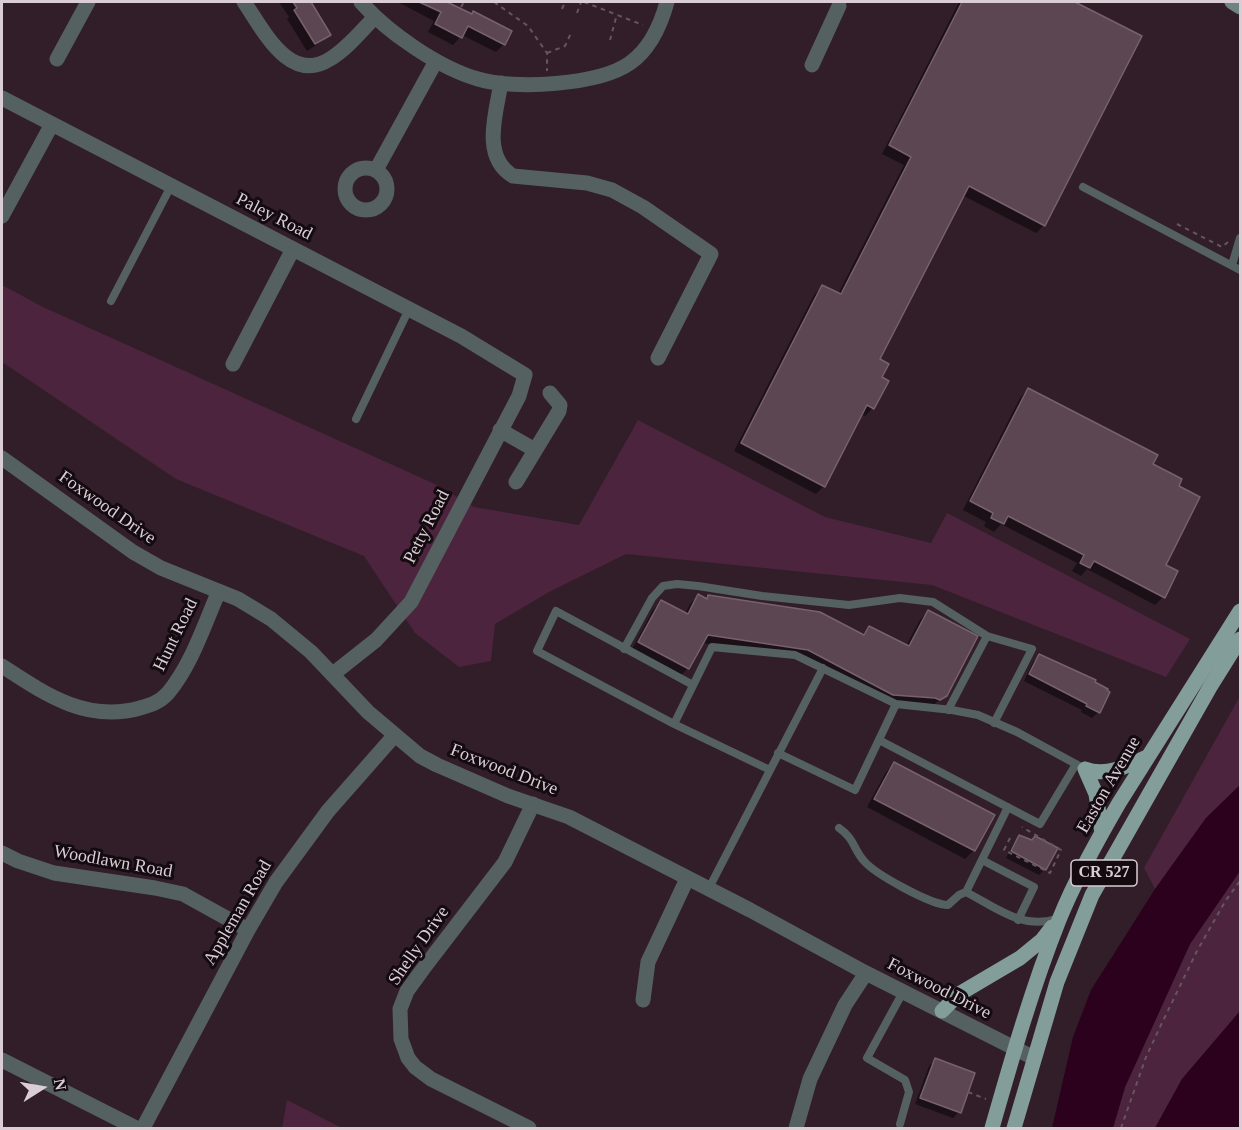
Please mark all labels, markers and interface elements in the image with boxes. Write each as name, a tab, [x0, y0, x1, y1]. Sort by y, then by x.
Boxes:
street label: Paley Road	[232, 189, 316, 245]
street label: Foxwood Drive	[54, 467, 160, 549]
street label: Petty Road	[399, 487, 455, 567]
street label: Hunt Road	[149, 595, 203, 675]
street label: Easton Avenue	[1073, 733, 1145, 837]
street label: Foxwood Drive	[447, 740, 561, 800]
street label: Woodlawn Road	[52, 841, 174, 883]
street label: Appleman Road	[199, 857, 277, 969]
road number: CR 527	[1071, 860, 1137, 886]
street label: Shelly Drive	[384, 902, 454, 990]
street label: Foxwood Drive	[884, 954, 994, 1024]
north arrow	[12, 1058, 72, 1118]
text: N	[51, 1077, 70, 1092]

